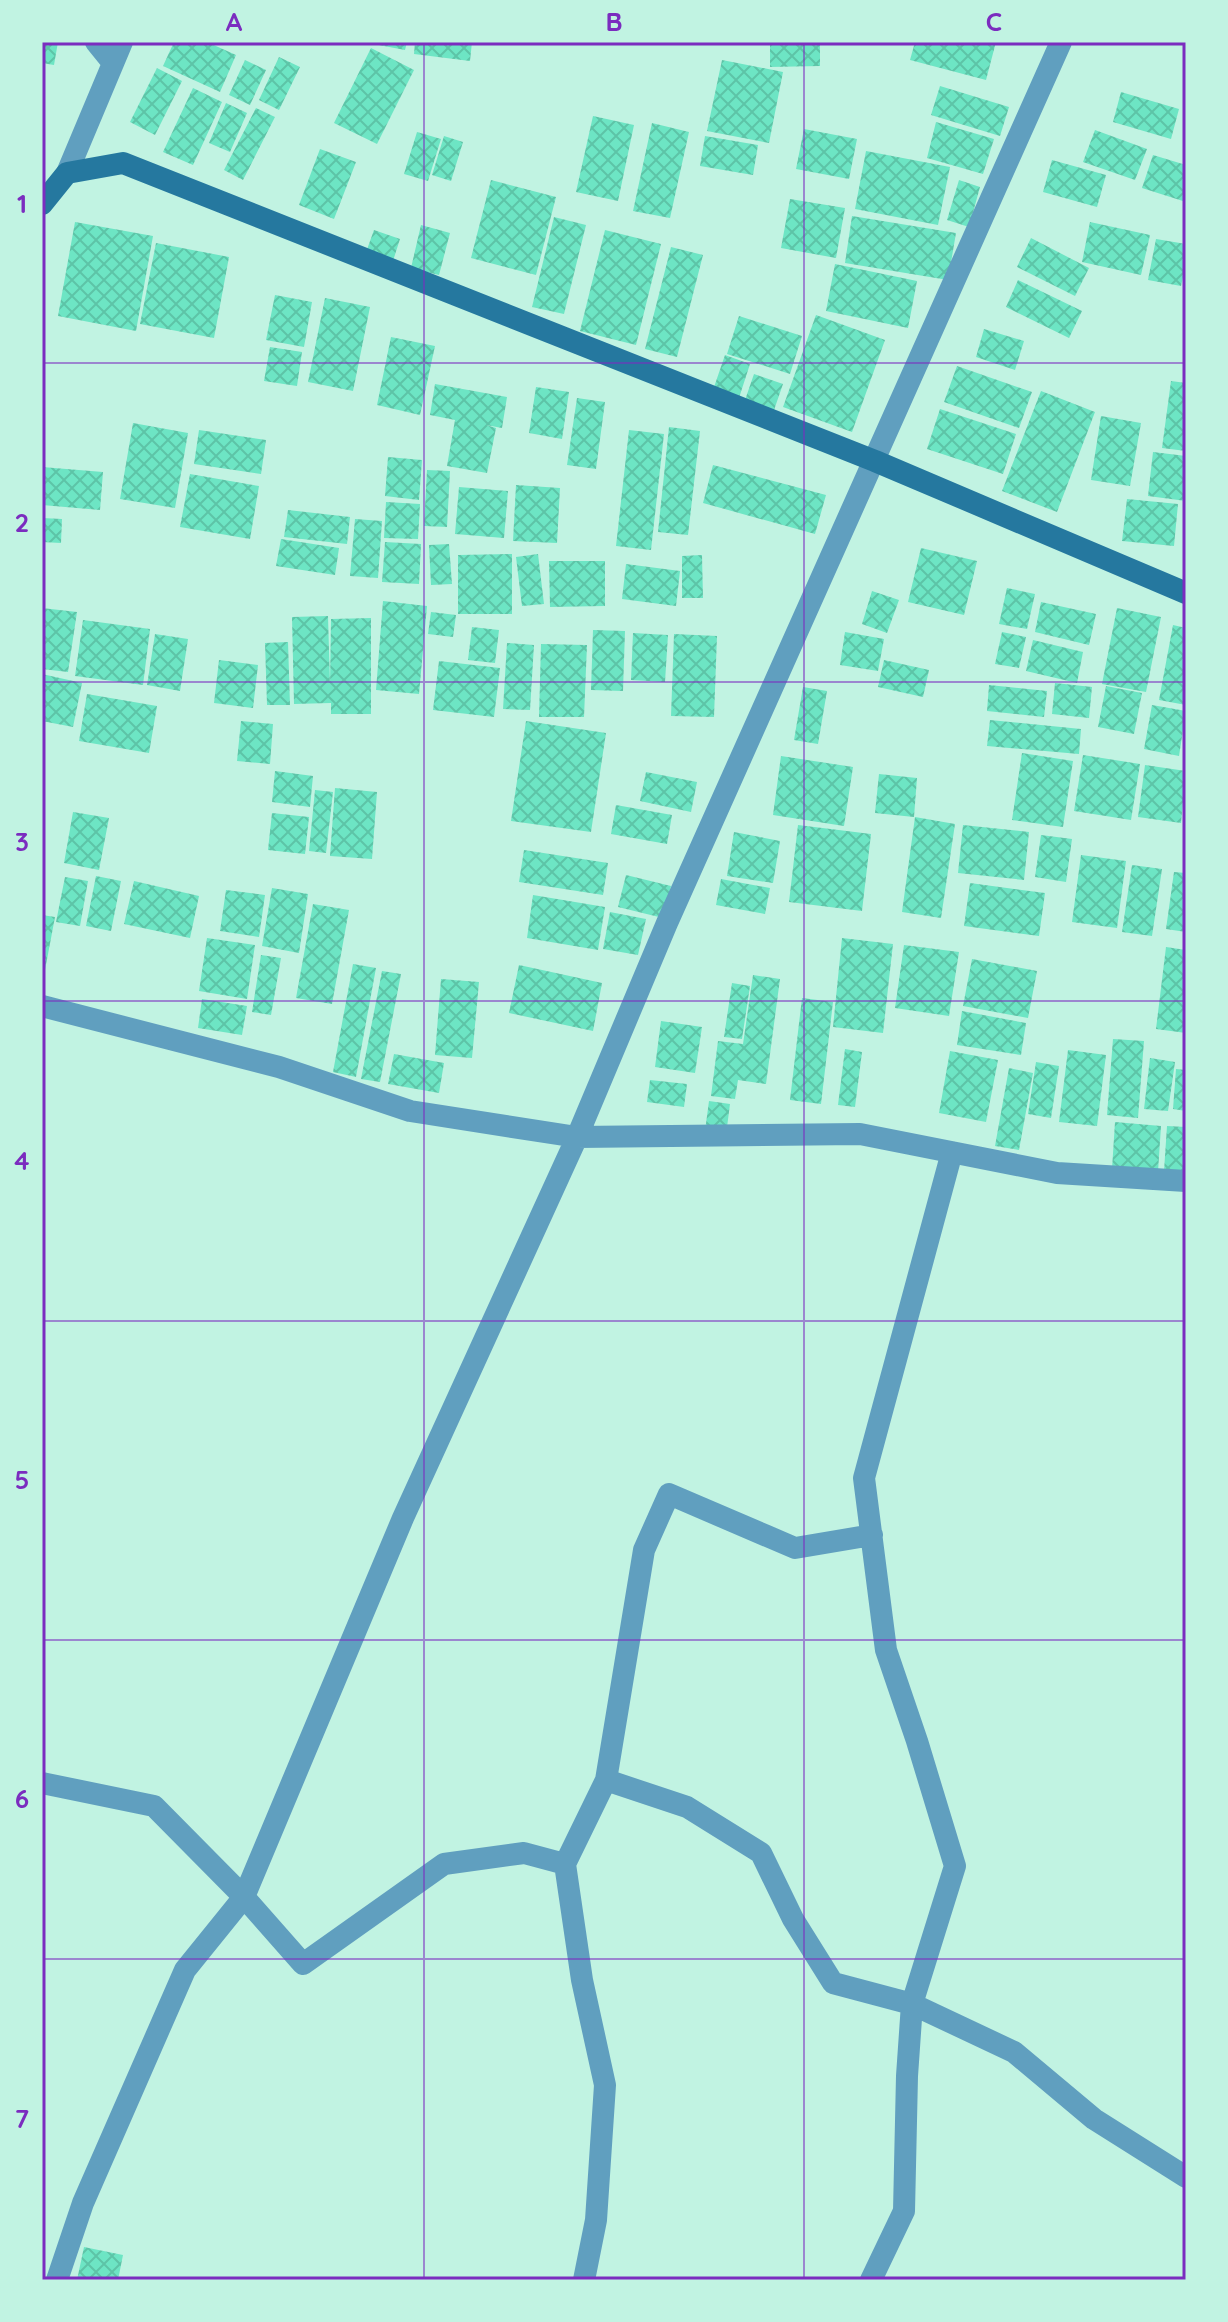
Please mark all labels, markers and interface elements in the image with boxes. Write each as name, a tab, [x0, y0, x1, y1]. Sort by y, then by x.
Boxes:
text: A	[226, 5, 243, 38]
text: B	[605, 5, 623, 38]
text: C	[986, 5, 1002, 38]
text: 1	[17, 187, 27, 220]
text: 2	[15, 506, 29, 539]
text: 3	[15, 825, 29, 858]
text: 4	[14, 1144, 30, 1177]
text: 5	[15, 1463, 29, 1496]
text: 6	[15, 1782, 29, 1815]
text: 7	[15, 2102, 29, 2135]

